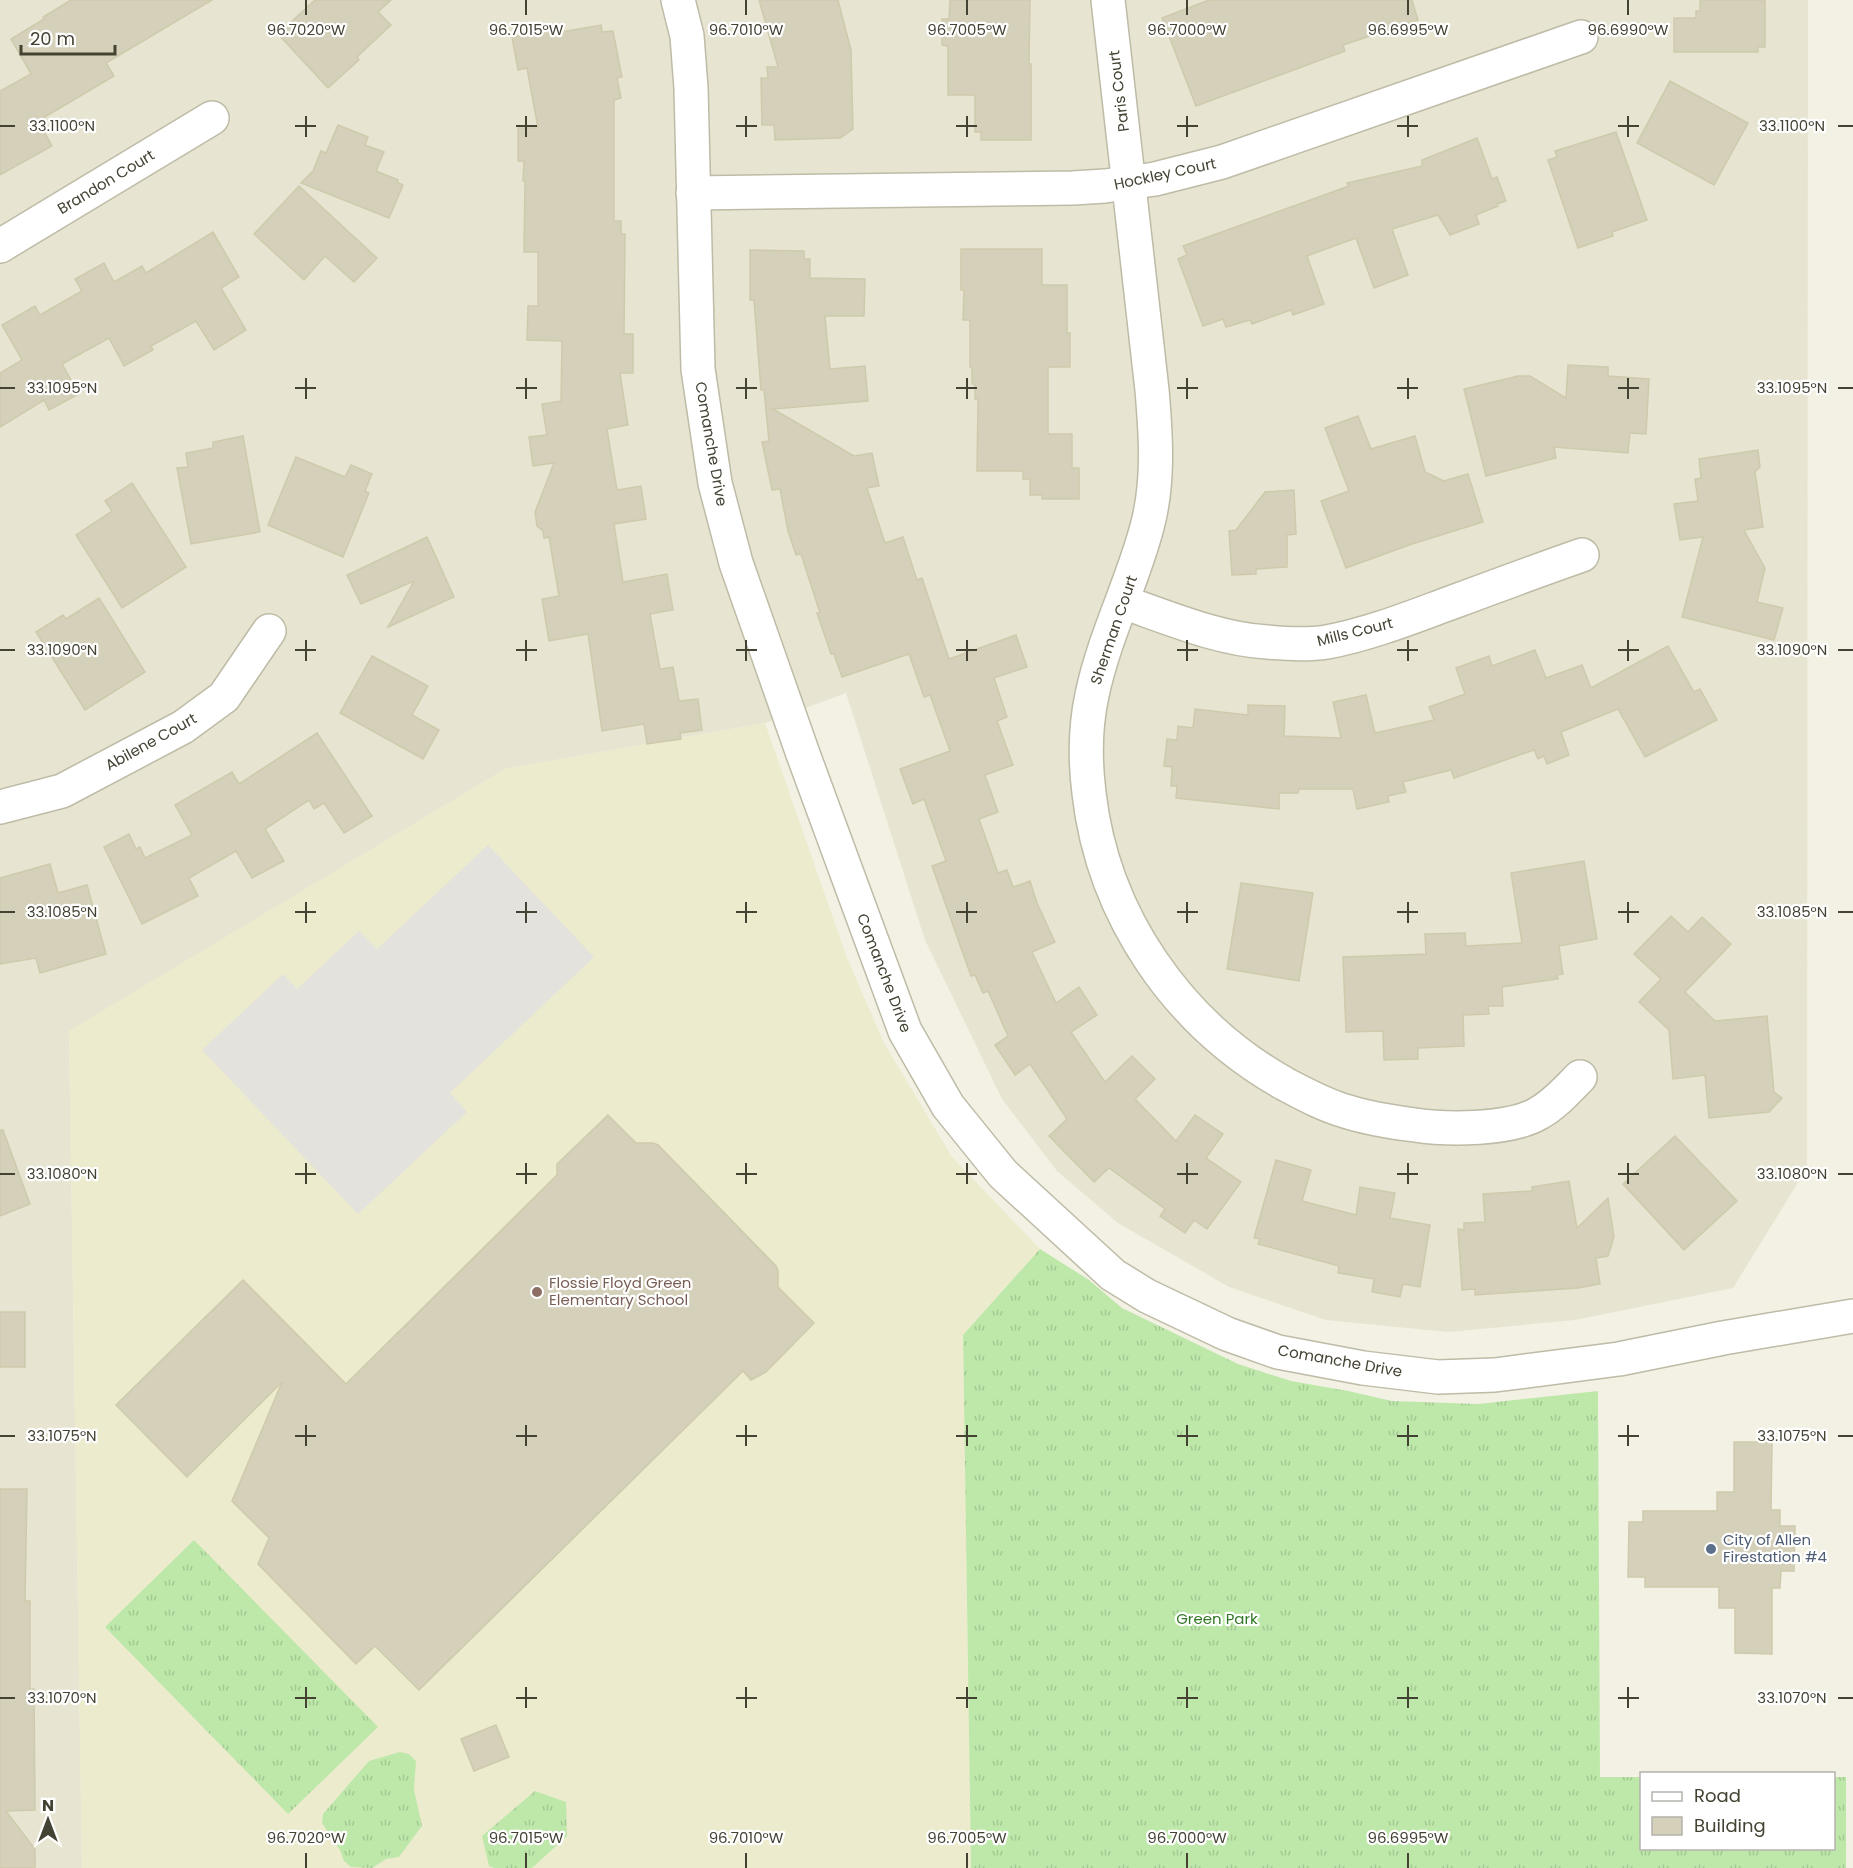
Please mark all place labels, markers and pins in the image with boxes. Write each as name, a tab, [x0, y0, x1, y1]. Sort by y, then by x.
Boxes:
place label: Flossie Floyd Green Elementary School	[549, 1272, 691, 1310]
marker: Flossie Floyd Green Elementary School	[530, 1285, 544, 1299]
place label: City of Allen Firestation #4	[1723, 1529, 1827, 1567]
marker: City of Allen Firestation #4	[1704, 1542, 1718, 1556]

